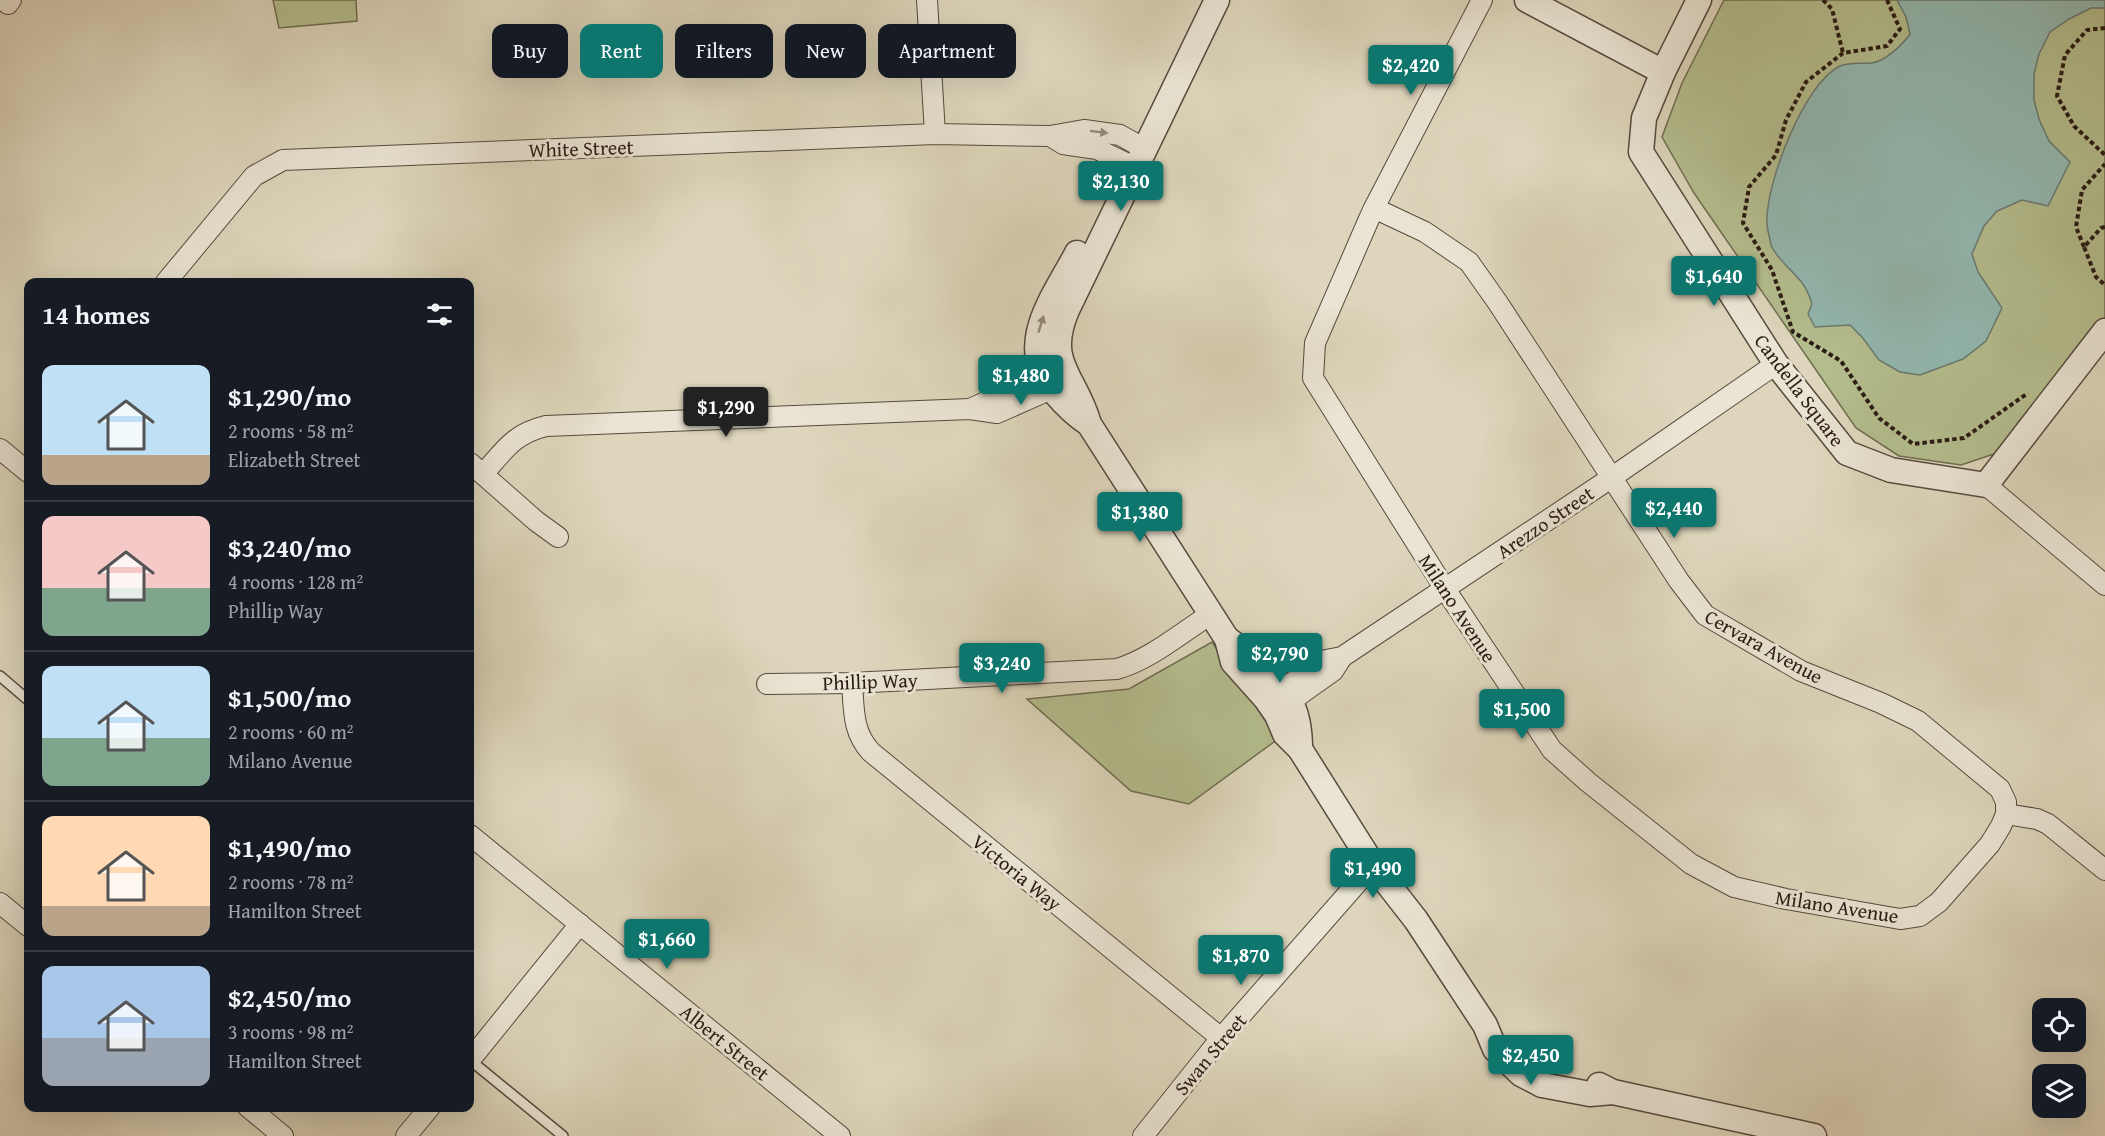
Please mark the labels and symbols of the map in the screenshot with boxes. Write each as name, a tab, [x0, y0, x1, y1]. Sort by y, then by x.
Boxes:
pin: $2,420	[1362, 45, 1460, 96]
one-way arrow	[1090, 127, 1109, 136]
street label: White Street	[528, 132, 634, 164]
pin: $2,130	[1072, 161, 1170, 212]
pin: $1,640	[1665, 256, 1763, 307]
one-way arrow	[1037, 315, 1046, 333]
street label: Candella Square	[1748, 328, 1852, 452]
pin: $1,480	[972, 355, 1070, 406]
pin: $1,290	[677, 387, 775, 438]
street label: Arezzo Street	[1490, 479, 1600, 565]
pin: $2,440	[1625, 488, 1723, 539]
pin: $1,380	[1091, 492, 1189, 543]
street label: Milano Avenue	[1412, 548, 1504, 668]
street label: Cervara Avenue	[1700, 602, 1828, 690]
pin: $2,790	[1231, 633, 1329, 684]
pin: $3,240	[953, 643, 1051, 694]
street label: Phillip Way	[822, 665, 918, 697]
pin: $1,500	[1473, 689, 1571, 740]
street label: Victoria Way	[966, 827, 1068, 917]
pin: $1,490	[1324, 848, 1422, 899]
street label: Milano Avenue	[1773, 882, 1901, 930]
pin: $1,660	[618, 919, 716, 970]
pin: $1,870	[1192, 935, 1290, 986]
street label: Albert Street	[674, 997, 776, 1087]
street label: Swan Street	[1167, 1007, 1253, 1101]
pin: $2,450	[1482, 1035, 1580, 1086]

